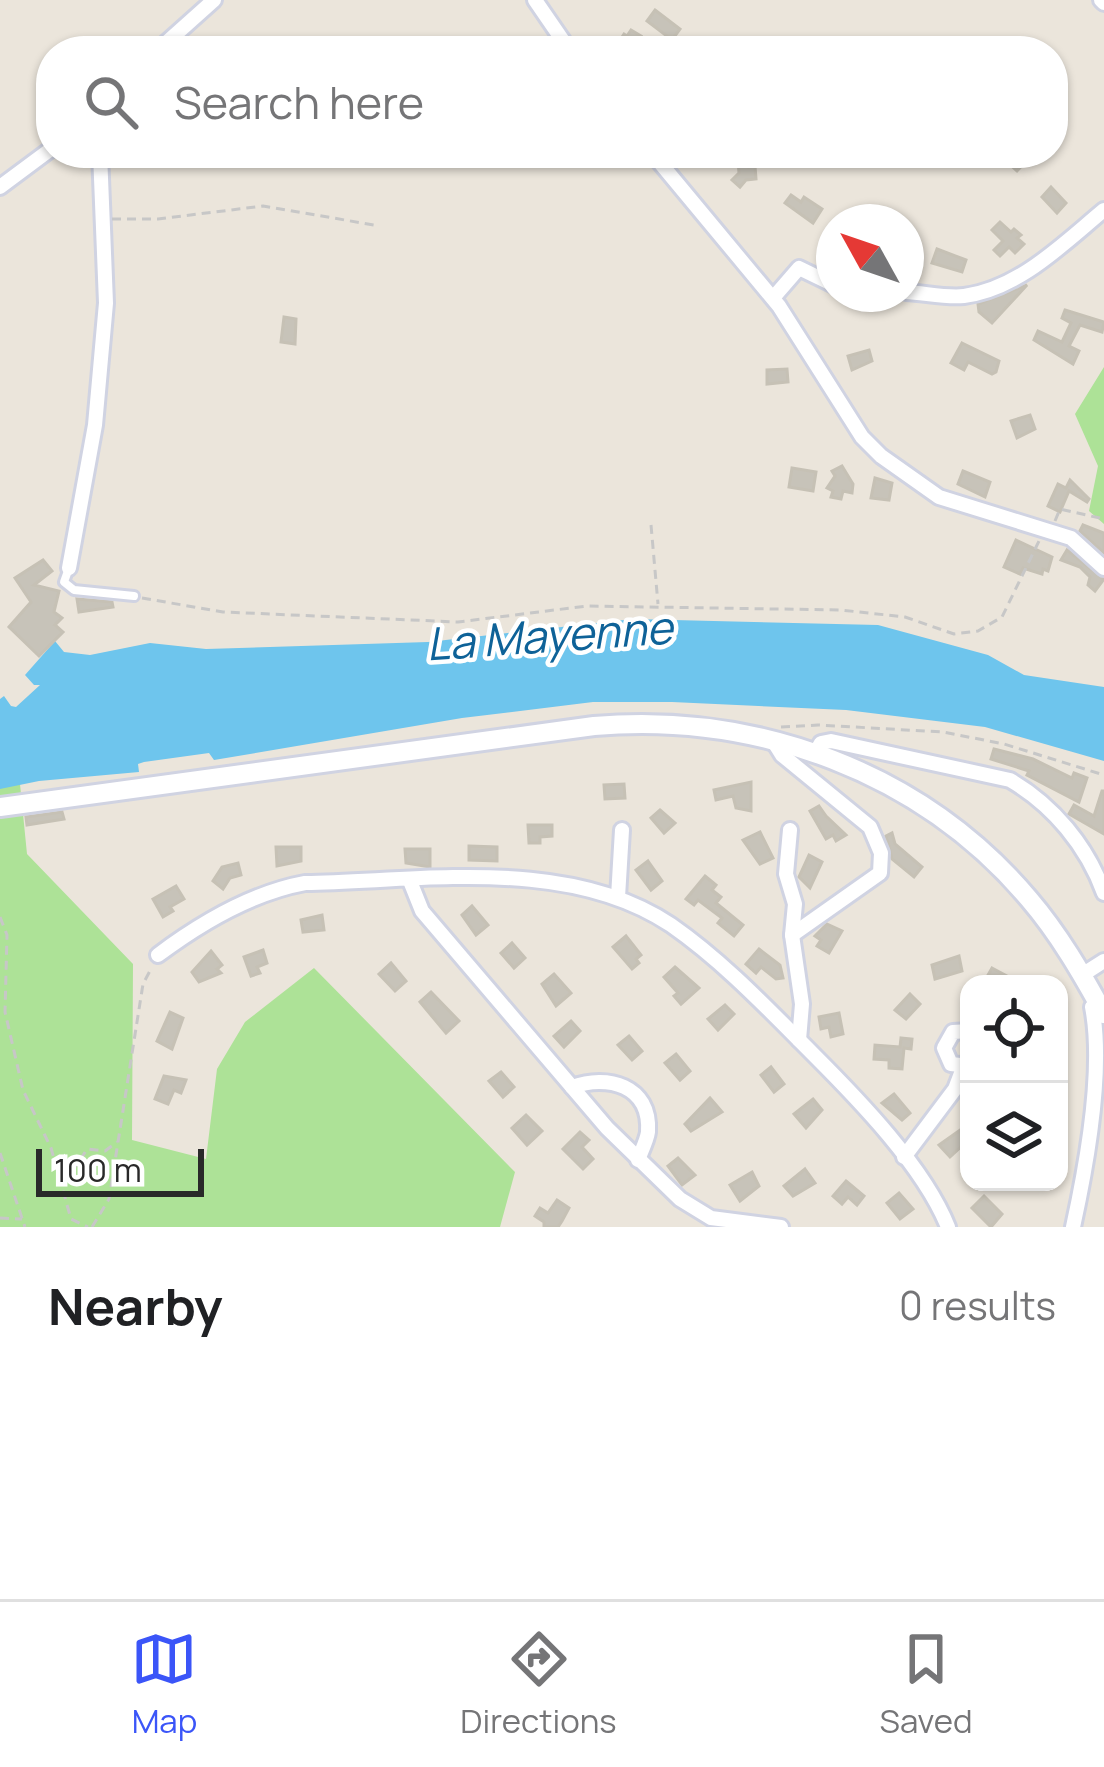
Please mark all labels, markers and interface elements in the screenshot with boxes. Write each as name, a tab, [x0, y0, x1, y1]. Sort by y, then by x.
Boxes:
search box	[36, 36, 1068, 168]
icon: search	[78, 69, 144, 135]
text: Search here	[174, 71, 424, 133]
north arrow	[816, 204, 924, 312]
water label: La Mayenne	[424, 595, 677, 675]
map controls	[960, 975, 1068, 1191]
button: locate	[960, 975, 1068, 1083]
button: layers	[960, 1083, 1068, 1191]
scale bar	[36, 1143, 204, 1196]
text: 100 m	[54, 1147, 142, 1192]
text: Nearby	[48, 1271, 223, 1340]
text: 0 results	[899, 1278, 1056, 1332]
tab: Map	[131, 1626, 197, 1743]
tab: Directions	[460, 1626, 617, 1743]
tab: Saved	[880, 1626, 973, 1743]

